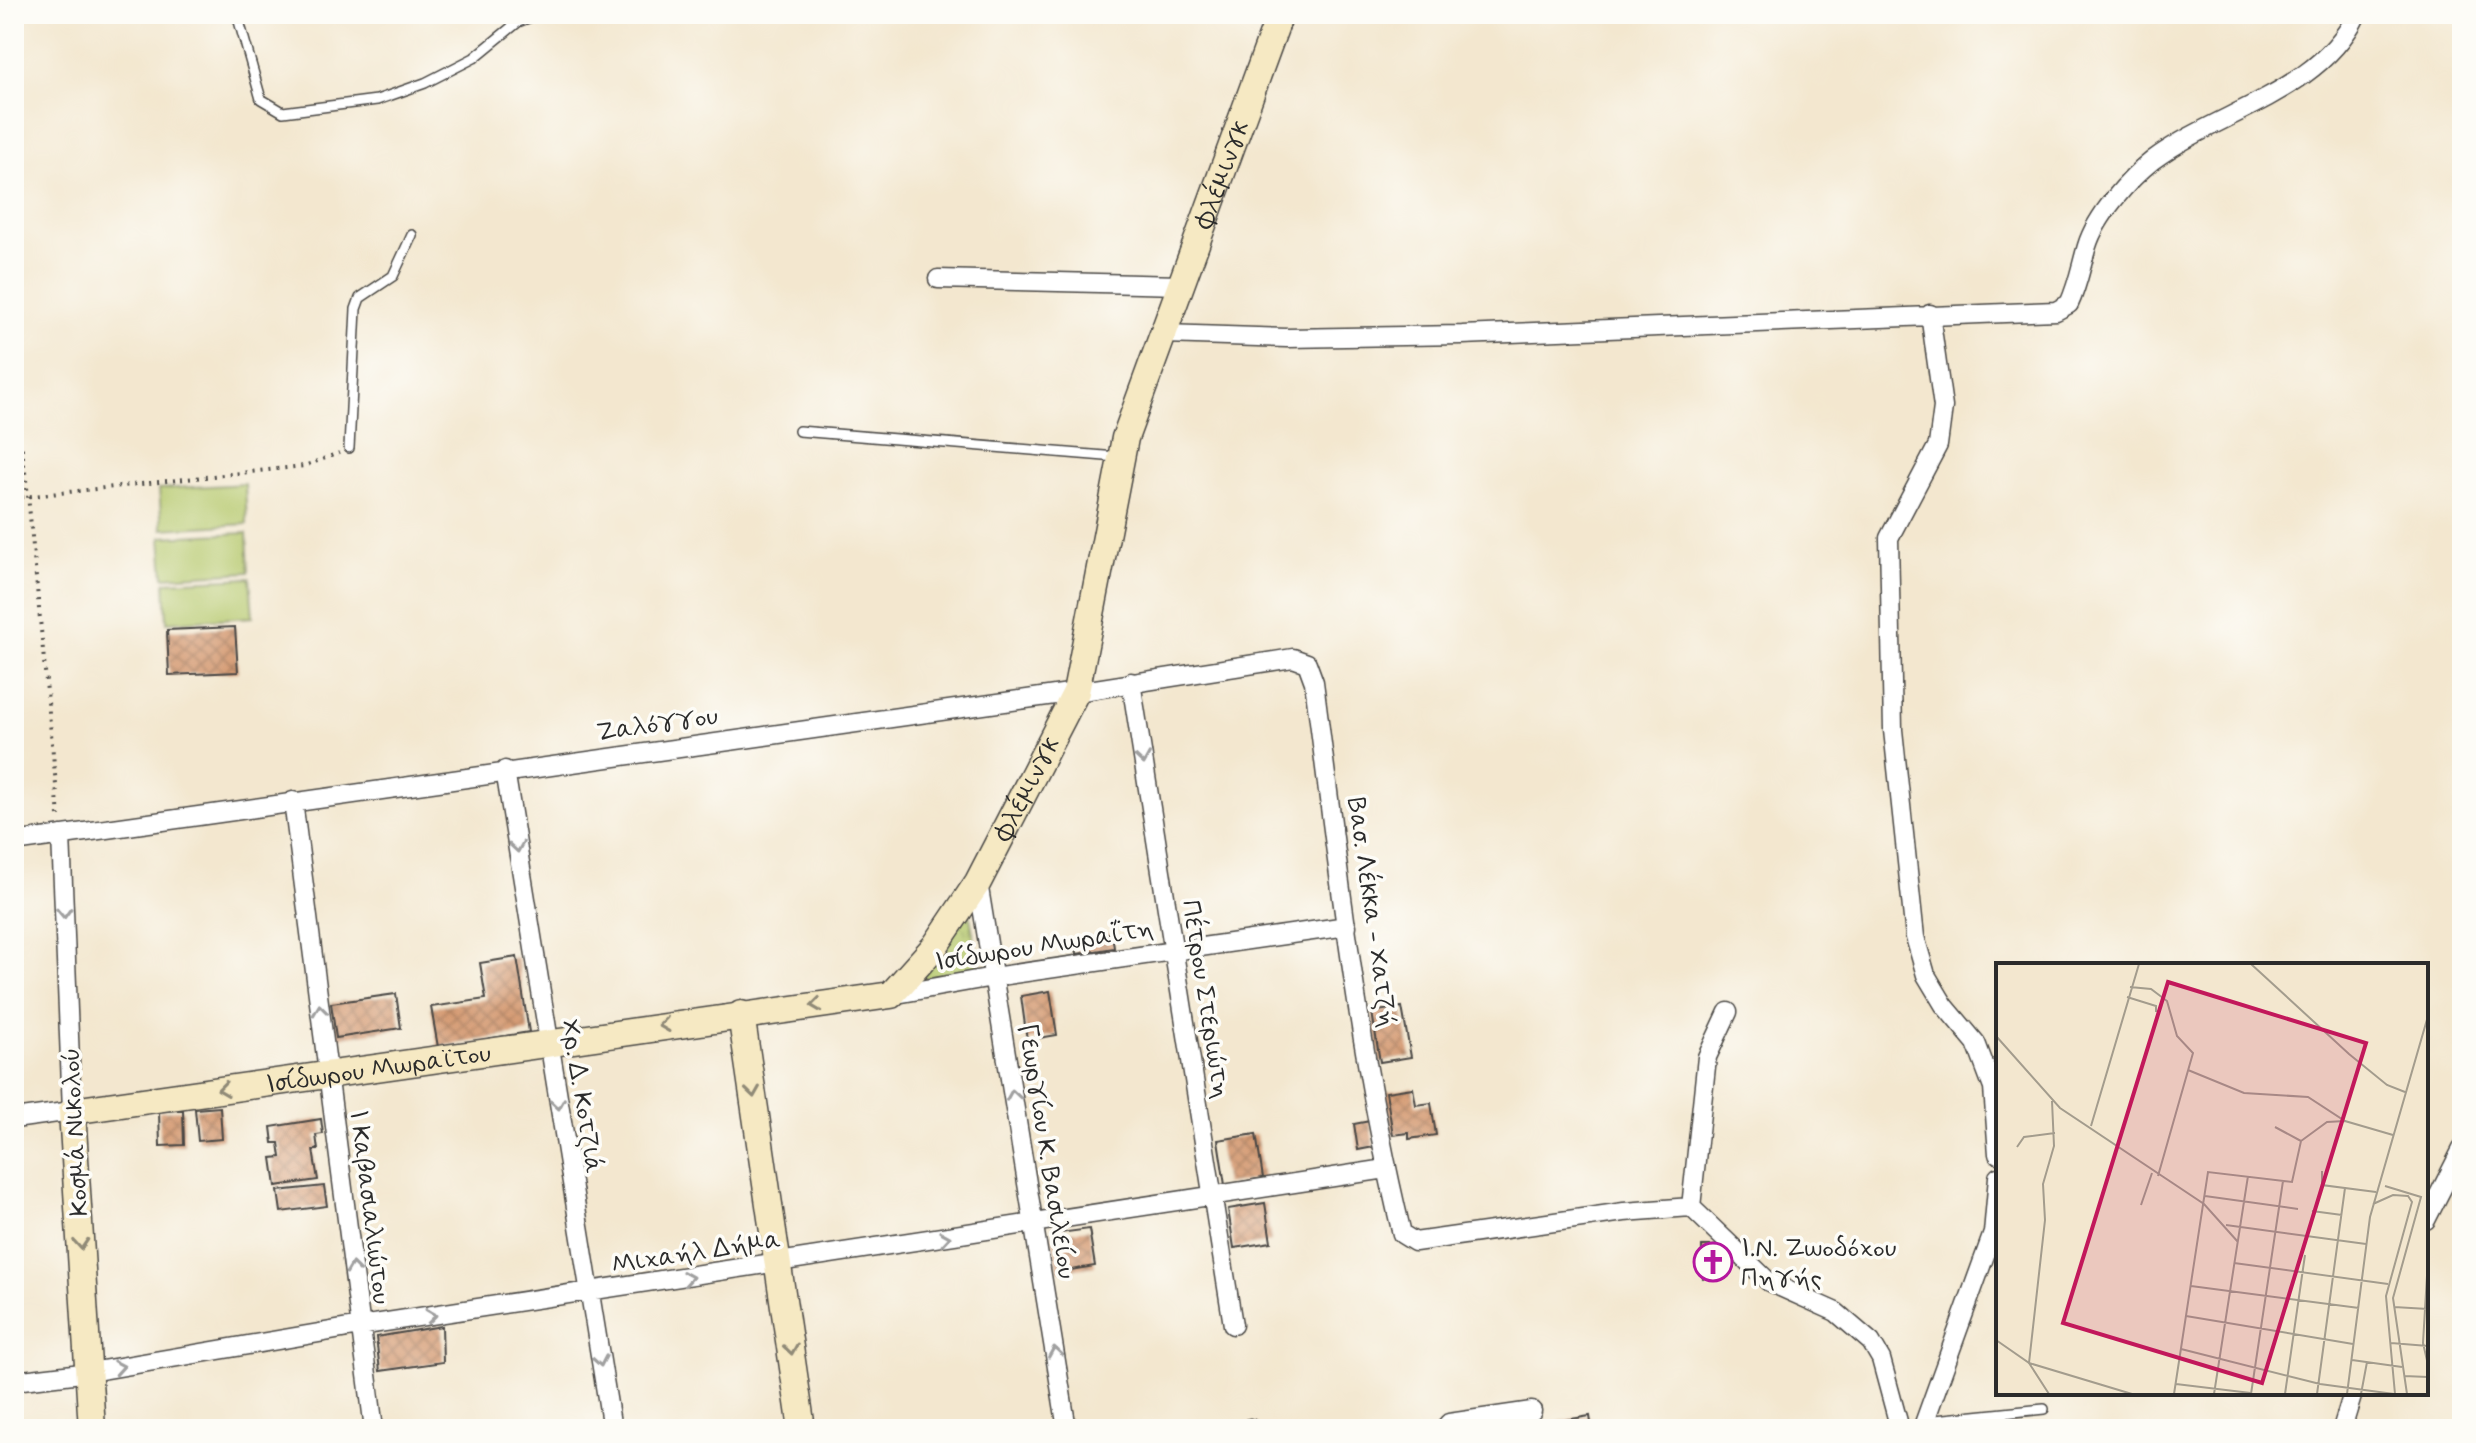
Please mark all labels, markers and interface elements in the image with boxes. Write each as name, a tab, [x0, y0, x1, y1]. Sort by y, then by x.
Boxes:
street label: Φλέμινγκ	[1188, 116, 1259, 235]
street label: Ζαλόγγου	[594, 700, 720, 750]
street label: Φλέμινγκ	[987, 731, 1069, 848]
one-way arrow	[1134, 752, 1151, 766]
street label: Βασ. Λέκκα - Χατζή	[1338, 795, 1404, 1029]
one-way arrow	[508, 840, 525, 854]
street label: Πέτρου Στεριώτη	[1173, 897, 1238, 1101]
one-way arrow	[55, 907, 72, 920]
street label: Ισίδωρου Μωραΐτη	[933, 912, 1156, 980]
inset map	[1996, 963, 2428, 1395]
one-way arrow	[810, 996, 823, 1013]
one-way arrow	[312, 1004, 329, 1017]
one-way arrow	[657, 1016, 671, 1033]
street label: Χρ. Δ. Κοτζιά	[552, 1017, 610, 1176]
street label: Γεωργίου Κ. Βασιλείου	[1009, 1021, 1083, 1281]
street label: Ισίδωρου Μωραϊτου	[264, 1037, 493, 1102]
street label: Κοσμά Νικολού	[55, 1047, 97, 1217]
one-way arrow	[216, 1080, 230, 1097]
one-way arrow	[744, 1085, 761, 1098]
one-way arrow	[1005, 1089, 1022, 1102]
one-way arrow	[549, 1097, 566, 1111]
street label: Ι Καβασιαλιώτου	[340, 1108, 398, 1306]
street label: Μιχαήλ Δήμα	[609, 1223, 783, 1283]
one-way arrow	[938, 1230, 952, 1247]
place label: Ι.Ν. Ζωοδόχου Πηγής	[1741, 1232, 1896, 1296]
one-way arrow	[72, 1238, 89, 1251]
church icon: Ι.Ν. Ζωοδόχου Πηγής	[1692, 1241, 1734, 1283]
one-way arrow	[344, 1261, 361, 1274]
one-way arrow	[681, 1270, 695, 1287]
one-way arrow	[424, 1308, 438, 1325]
one-way arrow	[782, 1342, 799, 1356]
one-way arrow	[1047, 1345, 1064, 1359]
one-way arrow	[590, 1354, 607, 1367]
one-way arrow	[112, 1359, 126, 1376]

